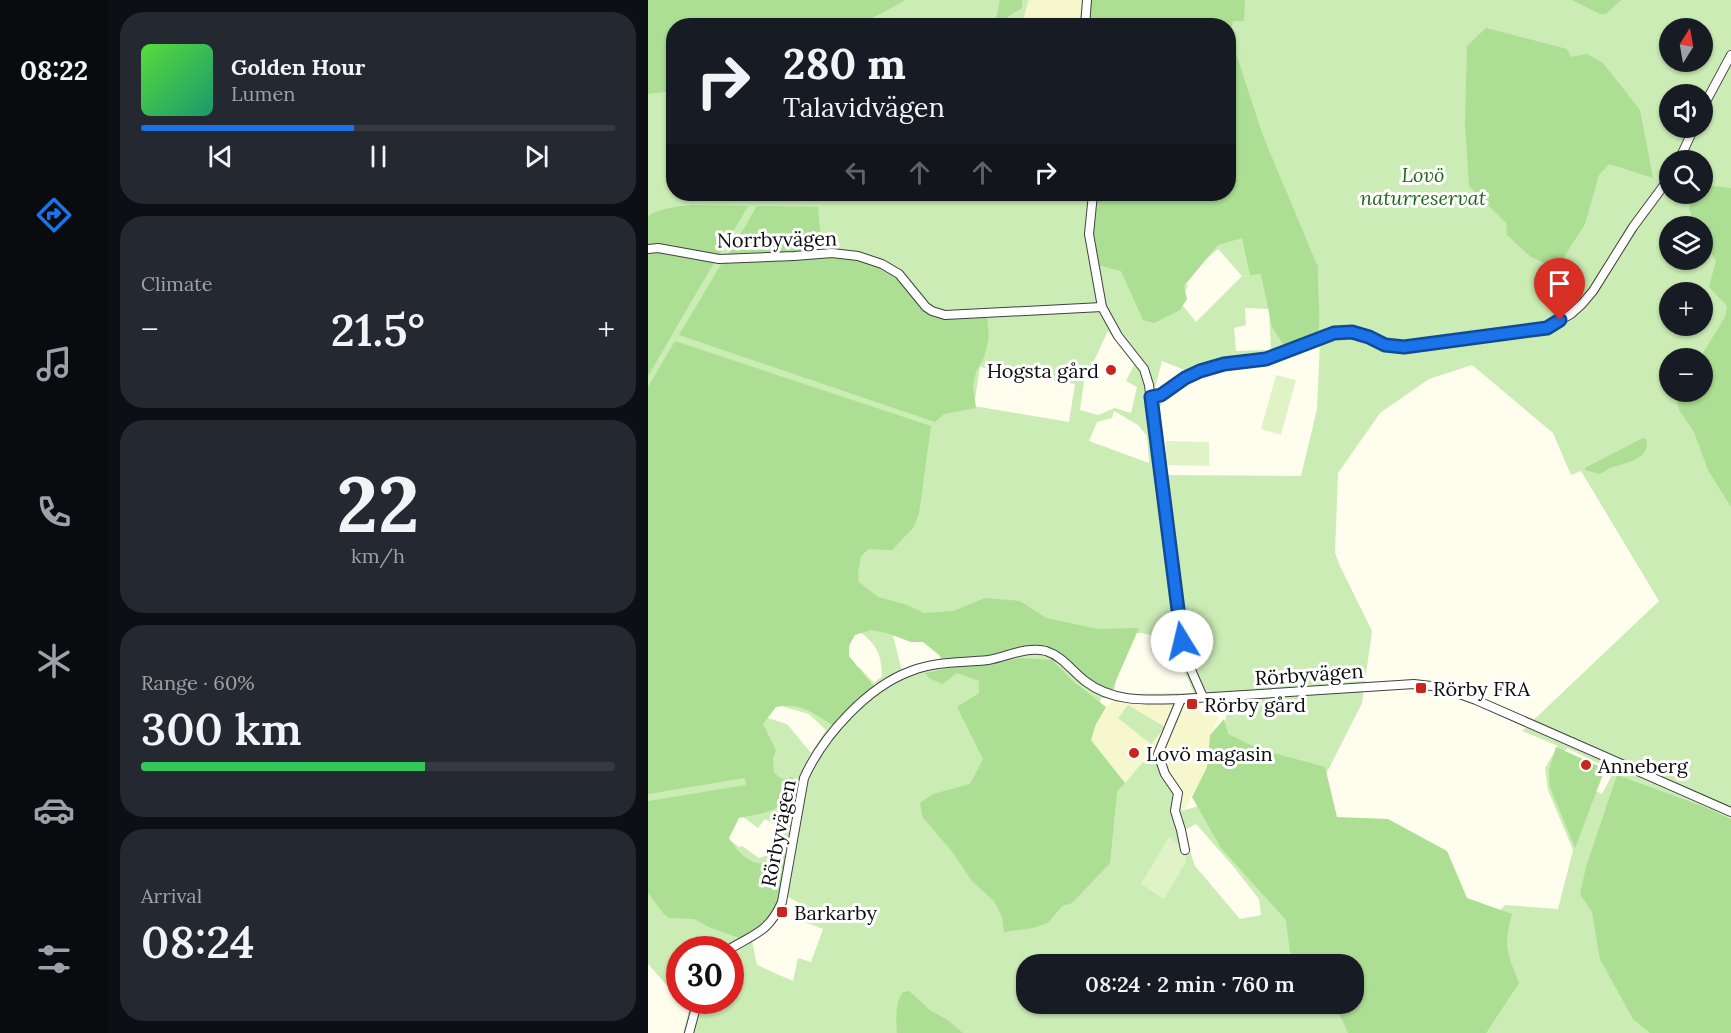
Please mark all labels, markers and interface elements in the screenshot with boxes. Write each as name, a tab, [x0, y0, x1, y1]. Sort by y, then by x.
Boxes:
north arrow	[1659, 18, 1713, 72]
map controls	[1659, 18, 1713, 402]
text: 280 m	[783, 37, 906, 91]
icon: right	[684, 42, 762, 120]
text: 08:22	[20, 53, 88, 87]
text: Golden Hour	[231, 53, 365, 81]
text: Lumen	[231, 81, 295, 106]
button: sound	[1659, 84, 1713, 138]
text: Talavidvägen	[783, 90, 945, 124]
icon: previous	[204, 140, 237, 173]
icon: pause	[362, 140, 395, 173]
icon: next	[520, 140, 553, 173]
button: search	[1659, 150, 1713, 204]
icon: left	[840, 156, 873, 189]
icon: ahead	[903, 156, 936, 189]
icon: ahead	[966, 156, 999, 189]
icon: right	[1029, 156, 1062, 189]
park label: Lovö naturreservat	[1360, 162, 1487, 210]
icon: directions	[33, 194, 75, 236]
button: layers	[1659, 216, 1713, 270]
street label: Norrbyvägen	[717, 225, 837, 253]
pin	[1534, 258, 1585, 320]
icon: arrive	[1543, 267, 1576, 300]
text: Climate	[141, 271, 213, 296]
button: +	[1659, 282, 1713, 336]
text: 21.5°	[331, 301, 425, 358]
text: −	[141, 308, 159, 350]
text: +	[598, 308, 615, 350]
icon: music	[33, 343, 75, 385]
button: −	[1659, 348, 1713, 402]
place label: Hogsta gård	[987, 358, 1099, 383]
marker: Hogsta gård	[1104, 363, 1118, 377]
text: 22	[336, 454, 420, 553]
icon: phone	[33, 491, 75, 533]
text: km/h	[351, 543, 405, 568]
position arrow	[1150, 609, 1214, 673]
icon: climate	[33, 640, 75, 682]
street label: Rörbyvägen	[1254, 658, 1364, 690]
text: Range · 60%	[141, 670, 255, 695]
place label: Rörby FRA	[1433, 676, 1530, 701]
marker: Rörby FRA	[1414, 681, 1428, 695]
place label: Rörby gård	[1204, 692, 1306, 717]
marker: Rörby gård	[1185, 697, 1199, 711]
text: 300 km	[141, 700, 302, 757]
place label: Lovö magasin	[1146, 741, 1273, 766]
marker: Lovö magasin	[1127, 746, 1141, 760]
place label: Anneberg	[1597, 753, 1689, 778]
marker: Anneberg	[1579, 758, 1593, 772]
street label: Rörbyvägen	[755, 777, 801, 889]
icon: car	[33, 789, 75, 831]
text: Arrival	[141, 883, 202, 908]
place label: Barkarby	[794, 900, 877, 925]
marker: Barkarby	[775, 905, 789, 919]
text: 08:24	[141, 913, 254, 970]
speed limit sign: 30	[666, 936, 744, 1014]
icon: filters	[33, 938, 75, 980]
text: 08:24 · 2 min · 760 m	[1085, 970, 1295, 998]

